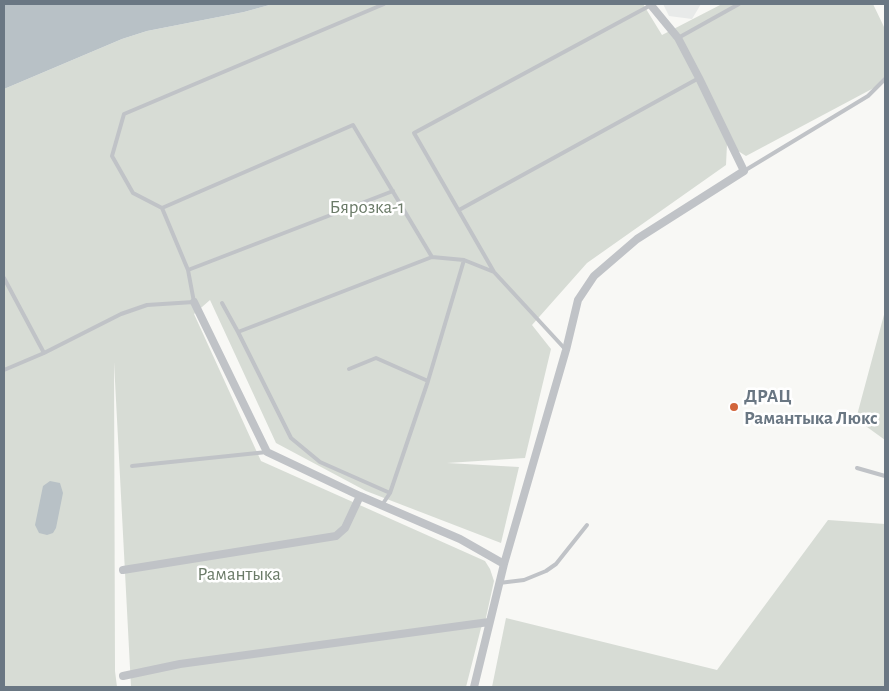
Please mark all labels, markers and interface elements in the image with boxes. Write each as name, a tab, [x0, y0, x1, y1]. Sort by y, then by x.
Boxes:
park label: Бярозка-1	[330, 196, 404, 218]
place label: ДРАЦ Рамантыка Люкс	[744, 385, 878, 429]
marker: ДРАЦ Рамантыка Люкс	[728, 401, 740, 413]
park label: Рамантыка	[197, 563, 281, 585]

